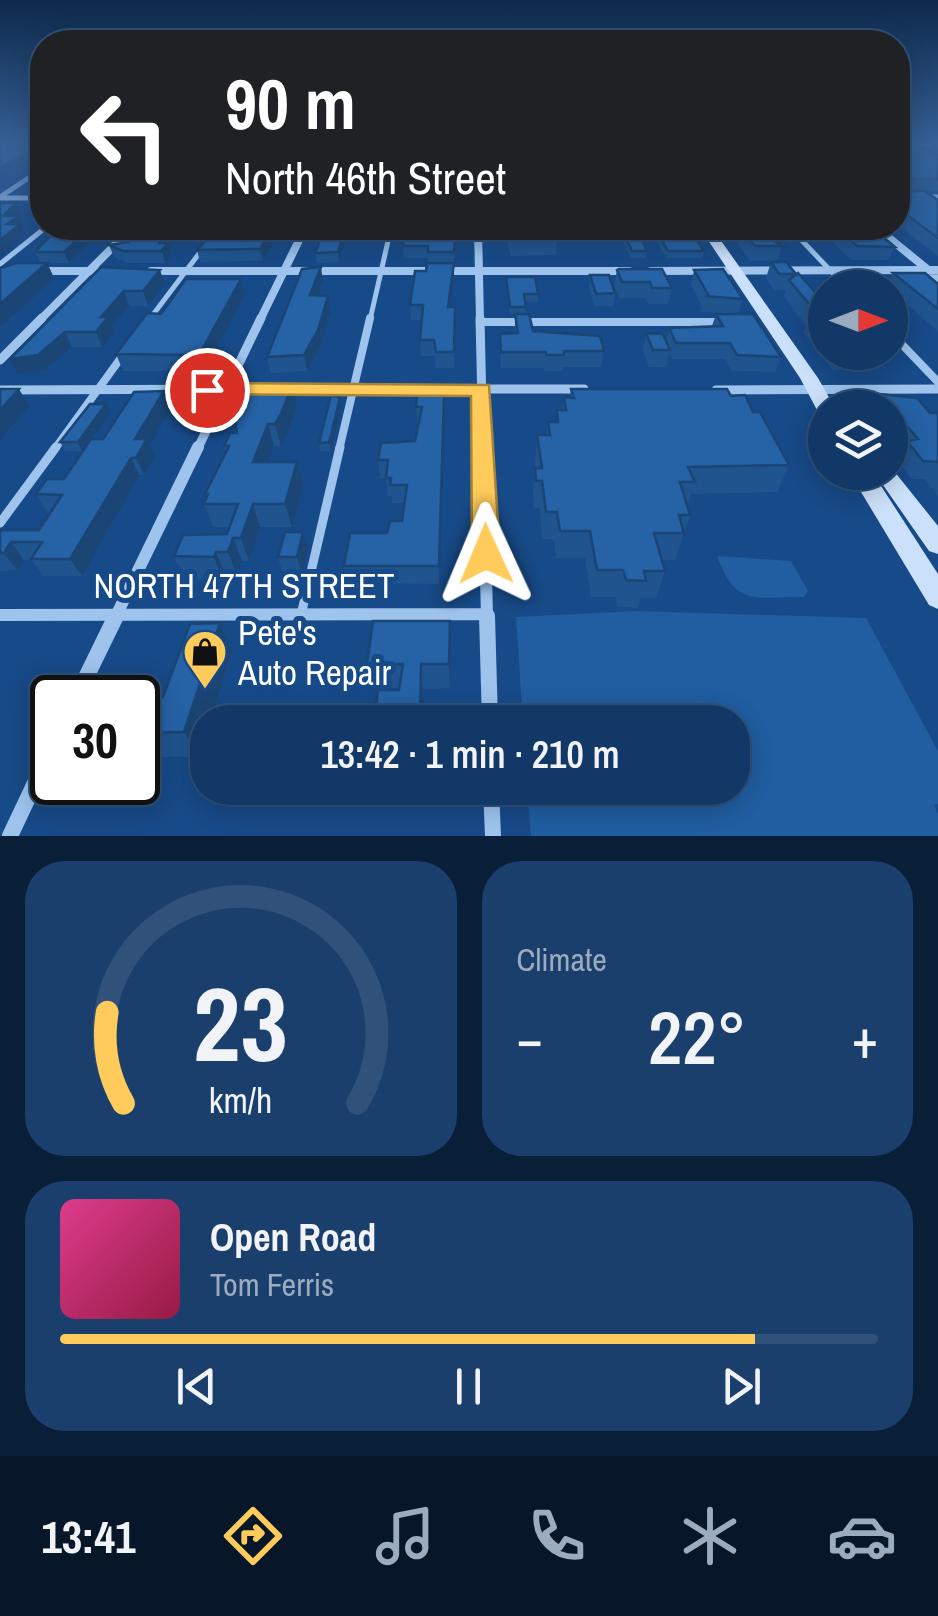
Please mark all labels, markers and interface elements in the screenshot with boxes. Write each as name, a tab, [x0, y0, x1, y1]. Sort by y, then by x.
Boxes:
text: 90 m	[225, 57, 356, 151]
icon: left	[60, 70, 190, 200]
text: North 46th Street	[225, 147, 506, 208]
north arrow	[808, 270, 908, 370]
map controls	[808, 270, 908, 490]
pin	[165, 348, 250, 433]
icon: arrive	[180, 363, 235, 418]
button: layers	[808, 390, 908, 490]
position arrow	[434, 502, 538, 606]
street label: NORTH 47TH STREET	[94, 562, 394, 609]
place label: Pete's Auto Repair	[237, 609, 392, 696]
shop icon: Pete's Auto Repair	[182, 629, 228, 690]
speed limit sign: 30	[30, 675, 160, 805]
text: 13:42 · 1 min · 210 m	[320, 729, 620, 780]
text: Climate	[517, 938, 607, 981]
text: 23	[193, 953, 288, 1093]
text: 22°	[648, 986, 746, 1087]
text: −	[517, 1001, 543, 1075]
text: +	[852, 1001, 878, 1075]
text: km/h	[209, 1076, 273, 1124]
text: Open Road	[210, 1212, 376, 1263]
text: Tom Ferris	[210, 1263, 334, 1306]
icon: previous	[169, 1359, 224, 1414]
icon: pause	[441, 1359, 496, 1414]
icon: next	[714, 1359, 769, 1414]
icon: directions	[218, 1501, 288, 1571]
icon: music	[370, 1501, 440, 1571]
icon: phone	[522, 1501, 592, 1571]
icon: climate	[675, 1501, 745, 1571]
icon: car	[827, 1501, 897, 1571]
text: 13:41	[41, 1506, 136, 1567]

